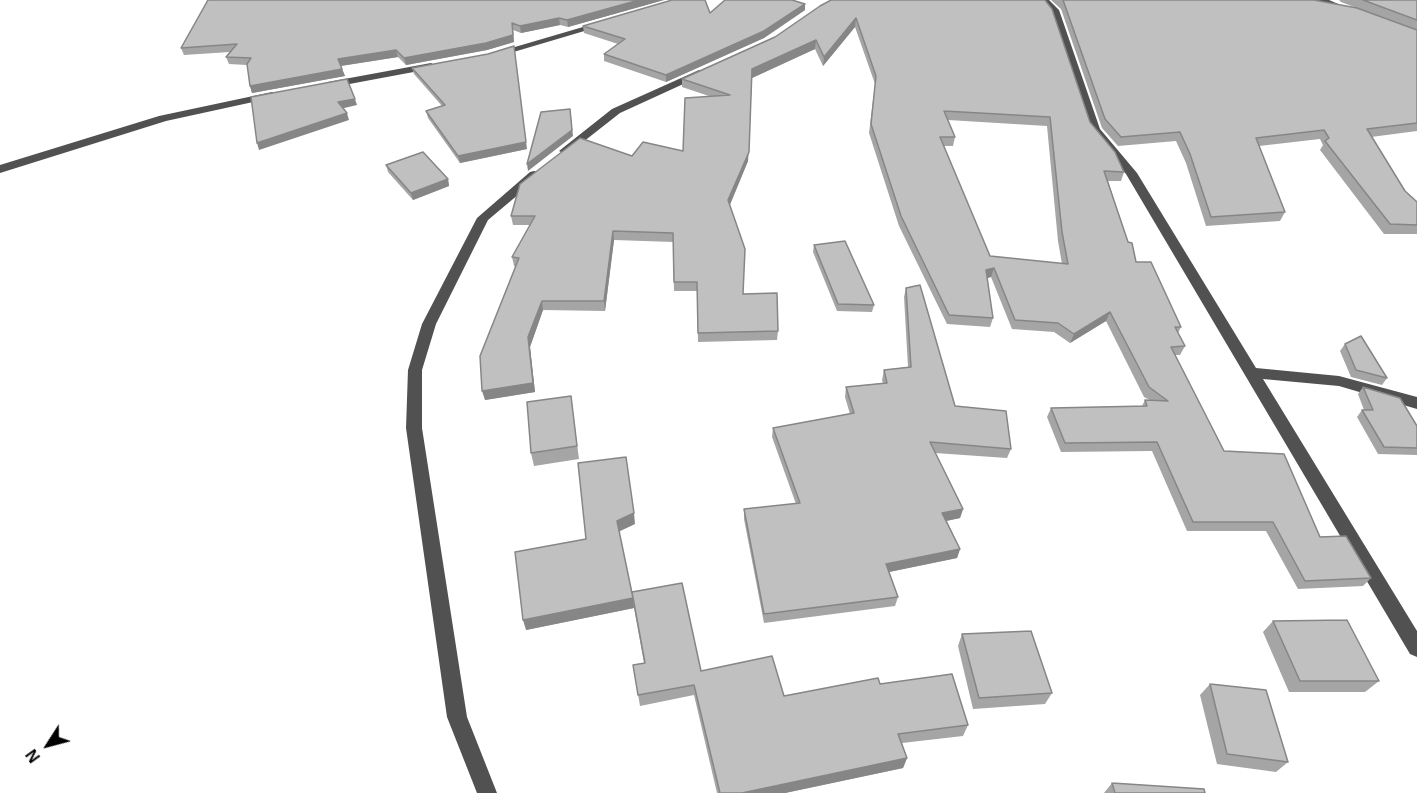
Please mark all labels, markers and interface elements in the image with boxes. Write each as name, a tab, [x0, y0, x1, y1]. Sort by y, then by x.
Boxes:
north arrow	[18, 715, 78, 775]
text: N	[23, 746, 43, 766]

